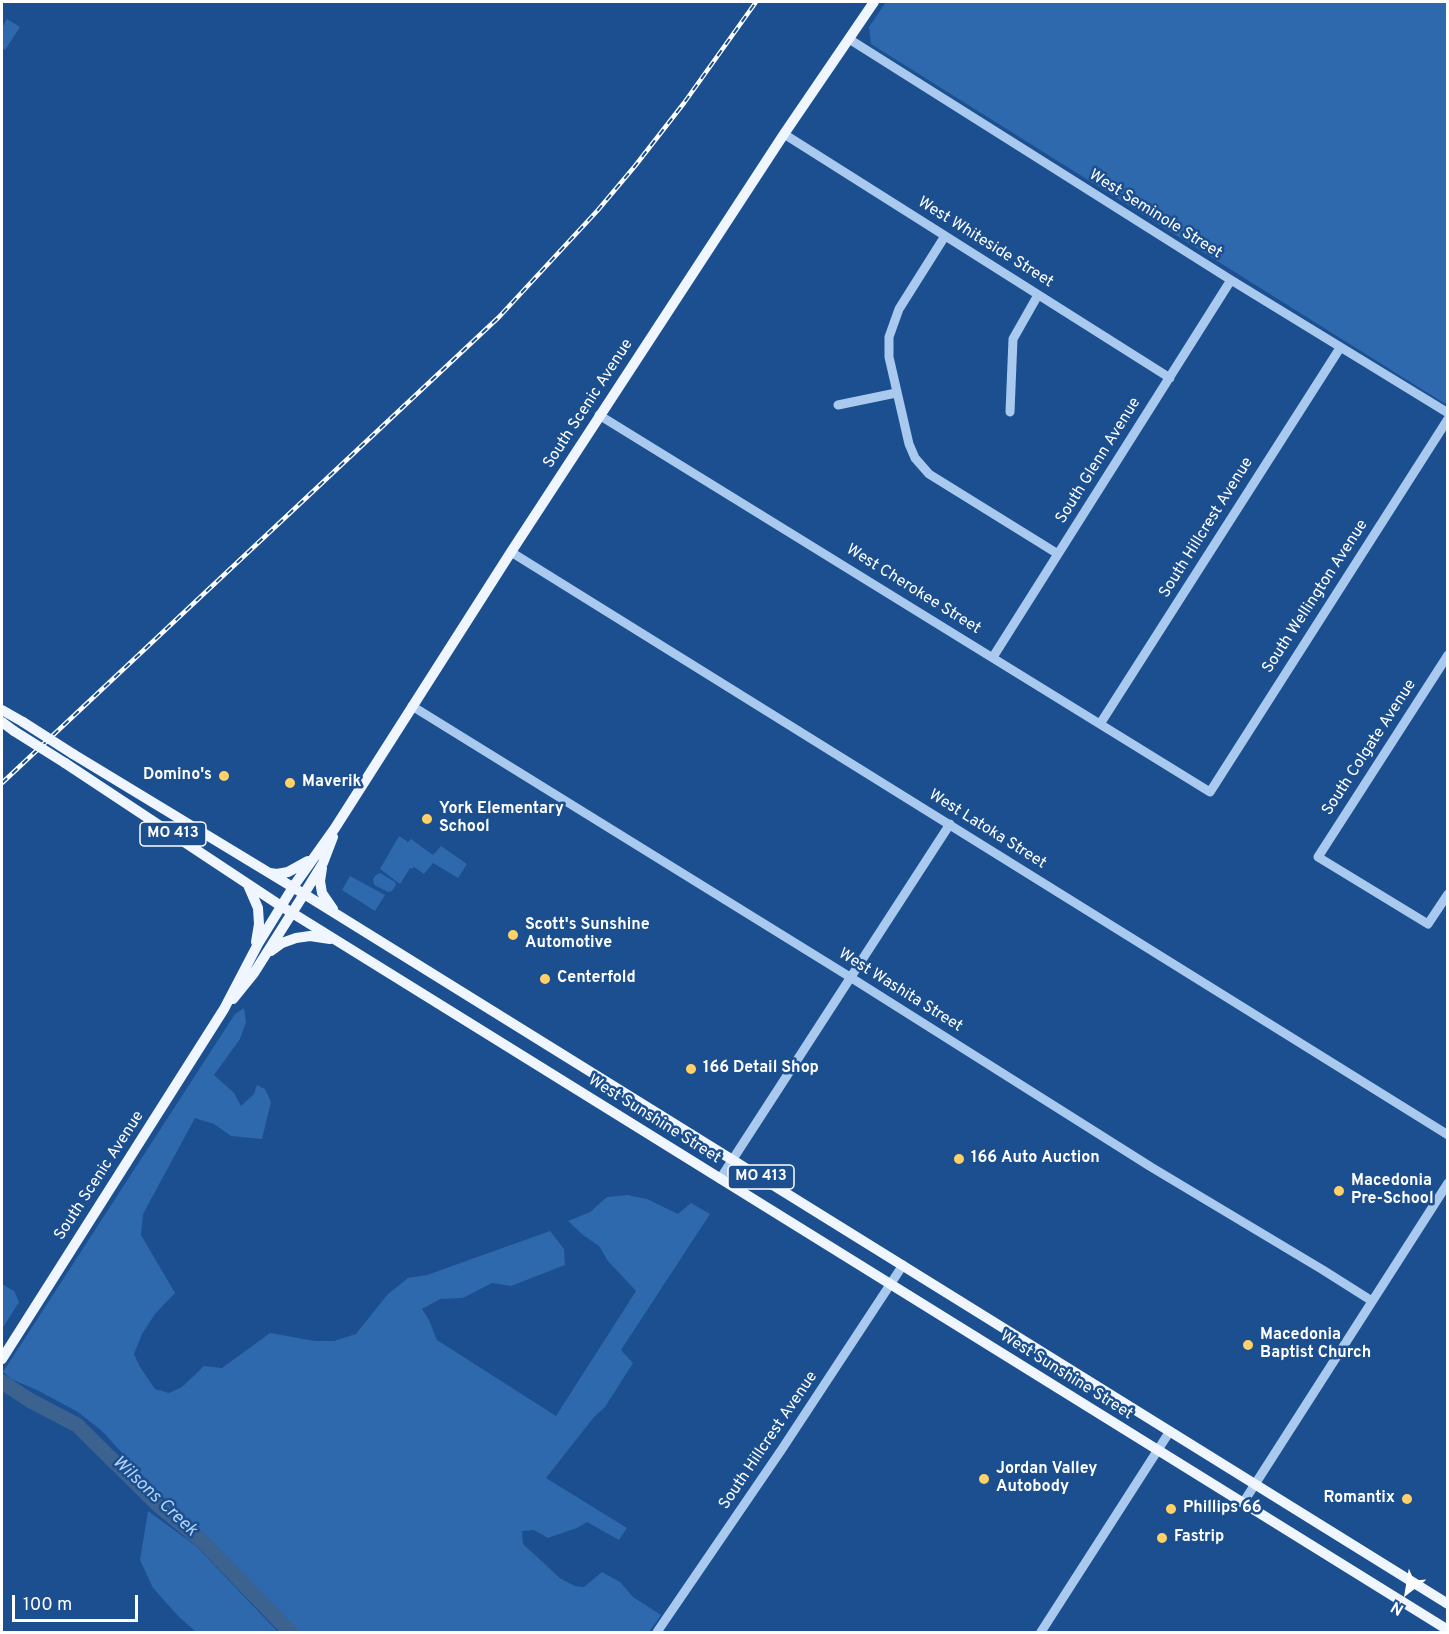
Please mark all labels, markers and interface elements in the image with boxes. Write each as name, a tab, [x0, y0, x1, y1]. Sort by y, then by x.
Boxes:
street label: West Seminole Street	[1085, 166, 1225, 264]
street label: West Whiteside Street	[914, 193, 1056, 293]
street label: South Scenic Avenue	[540, 336, 638, 472]
street label: South Glenn Avenue	[1052, 394, 1146, 528]
street label: South Hillcrest Avenue	[1156, 454, 1258, 602]
street label: South Wellington Avenue	[1259, 517, 1373, 677]
street label: West Cherokee Street	[842, 541, 984, 639]
street label: South Colgate Avenue	[1319, 676, 1421, 820]
place label: Domino's	[143, 766, 212, 786]
marker: Domino's	[217, 769, 231, 783]
place label: Maverik	[302, 773, 362, 793]
marker: Maverik	[283, 776, 297, 790]
street label: West Latoka Street	[925, 786, 1049, 874]
place label: York Elementary School	[439, 800, 564, 838]
marker: York Elementary School	[420, 812, 434, 826]
road number: MO 413	[140, 822, 206, 846]
place label: Scott's Sunshine Automotive	[525, 916, 650, 954]
marker: Scott's Sunshine Automotive	[506, 928, 520, 942]
street label: West Washita Street	[834, 945, 966, 1037]
place label: Centerfold	[557, 969, 636, 989]
marker: Centerfold	[538, 972, 552, 986]
place label: 166 Detail Shop	[703, 1059, 819, 1079]
marker: 166 Detail Shop	[684, 1062, 698, 1076]
street label: West Sunshine Street	[584, 1071, 724, 1169]
street label: South Scenic Avenue	[51, 1108, 149, 1244]
place label: 166 Auto Auction	[971, 1149, 1100, 1169]
marker: 166 Auto Auction	[952, 1152, 966, 1166]
road number: MO 413	[728, 1165, 794, 1189]
place label: Macedonia Pre-School	[1351, 1172, 1434, 1210]
marker: Macedonia Pre-School	[1332, 1184, 1346, 1198]
place label: Macedonia Baptist Church	[1260, 1326, 1371, 1364]
street label: West Sunshine Street	[996, 1327, 1136, 1425]
marker: Macedonia Baptist Church	[1241, 1338, 1255, 1352]
street label: South Hillcrest Avenue	[716, 1368, 822, 1514]
water label: Wilsons Creek	[107, 1452, 201, 1542]
place label: Jordan Valley Autobody	[996, 1460, 1097, 1498]
marker: Jordan Valley Autobody	[977, 1472, 991, 1486]
place label: Romantix	[1324, 1489, 1395, 1509]
marker: Romantix	[1400, 1492, 1414, 1506]
place label: Phillips 66	[1183, 1499, 1262, 1519]
marker: Phillips 66	[1164, 1502, 1178, 1516]
place label: Fastrip	[1174, 1528, 1224, 1548]
marker: Fastrip	[1155, 1531, 1169, 1545]
north arrow	[1377, 1562, 1437, 1622]
scale bar	[15, 1583, 141, 1621]
text: 100 m	[23, 1594, 72, 1617]
text: N	[1388, 1596, 1408, 1619]

